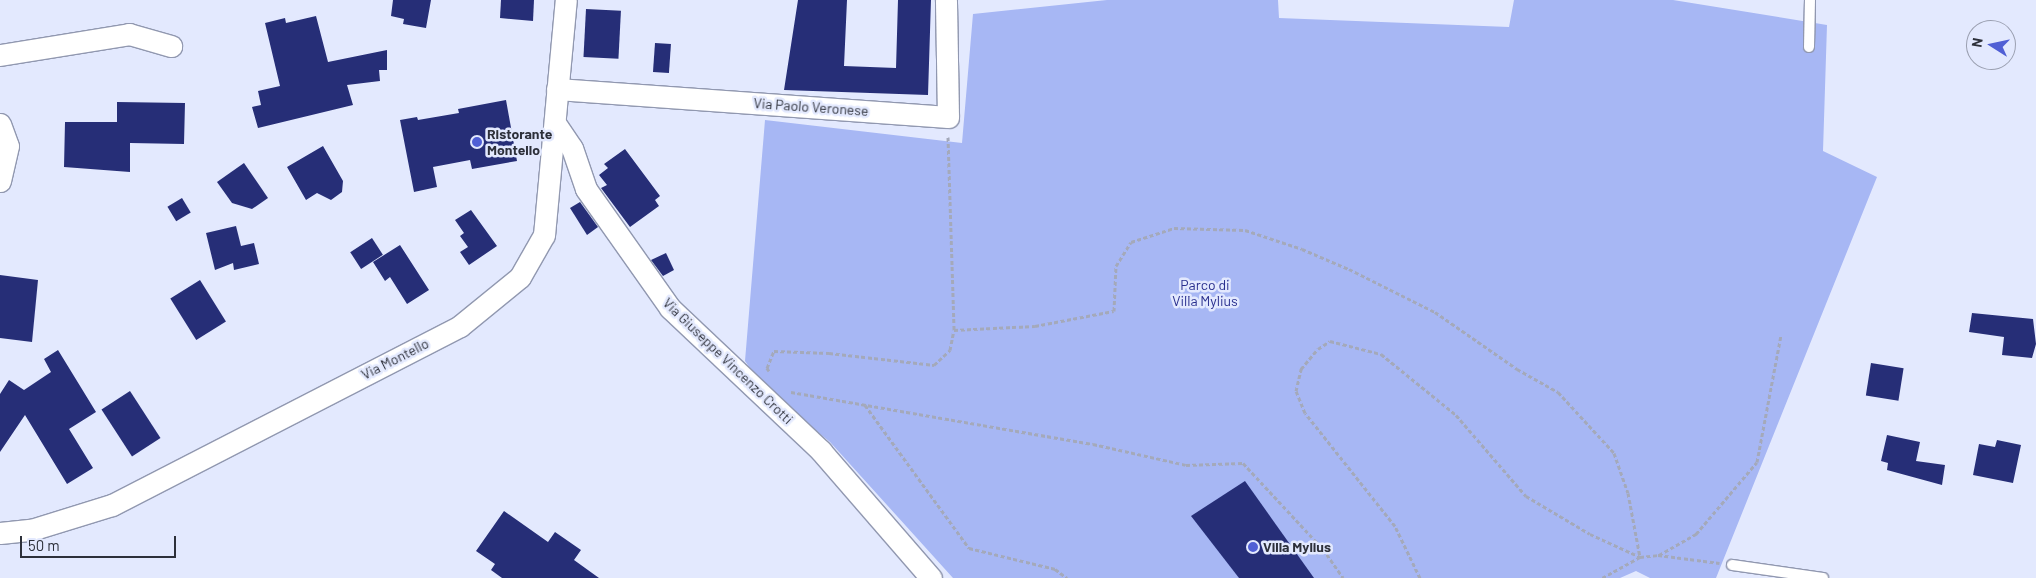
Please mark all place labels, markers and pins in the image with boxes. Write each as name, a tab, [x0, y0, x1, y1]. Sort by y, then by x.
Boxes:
place label: Ristorante Montello	[487, 126, 552, 158]
marker: Ristorante Montello	[471, 136, 483, 148]
place label: Villa Mylius	[1263, 539, 1331, 555]
marker: Villa Mylius	[1247, 541, 1259, 553]

